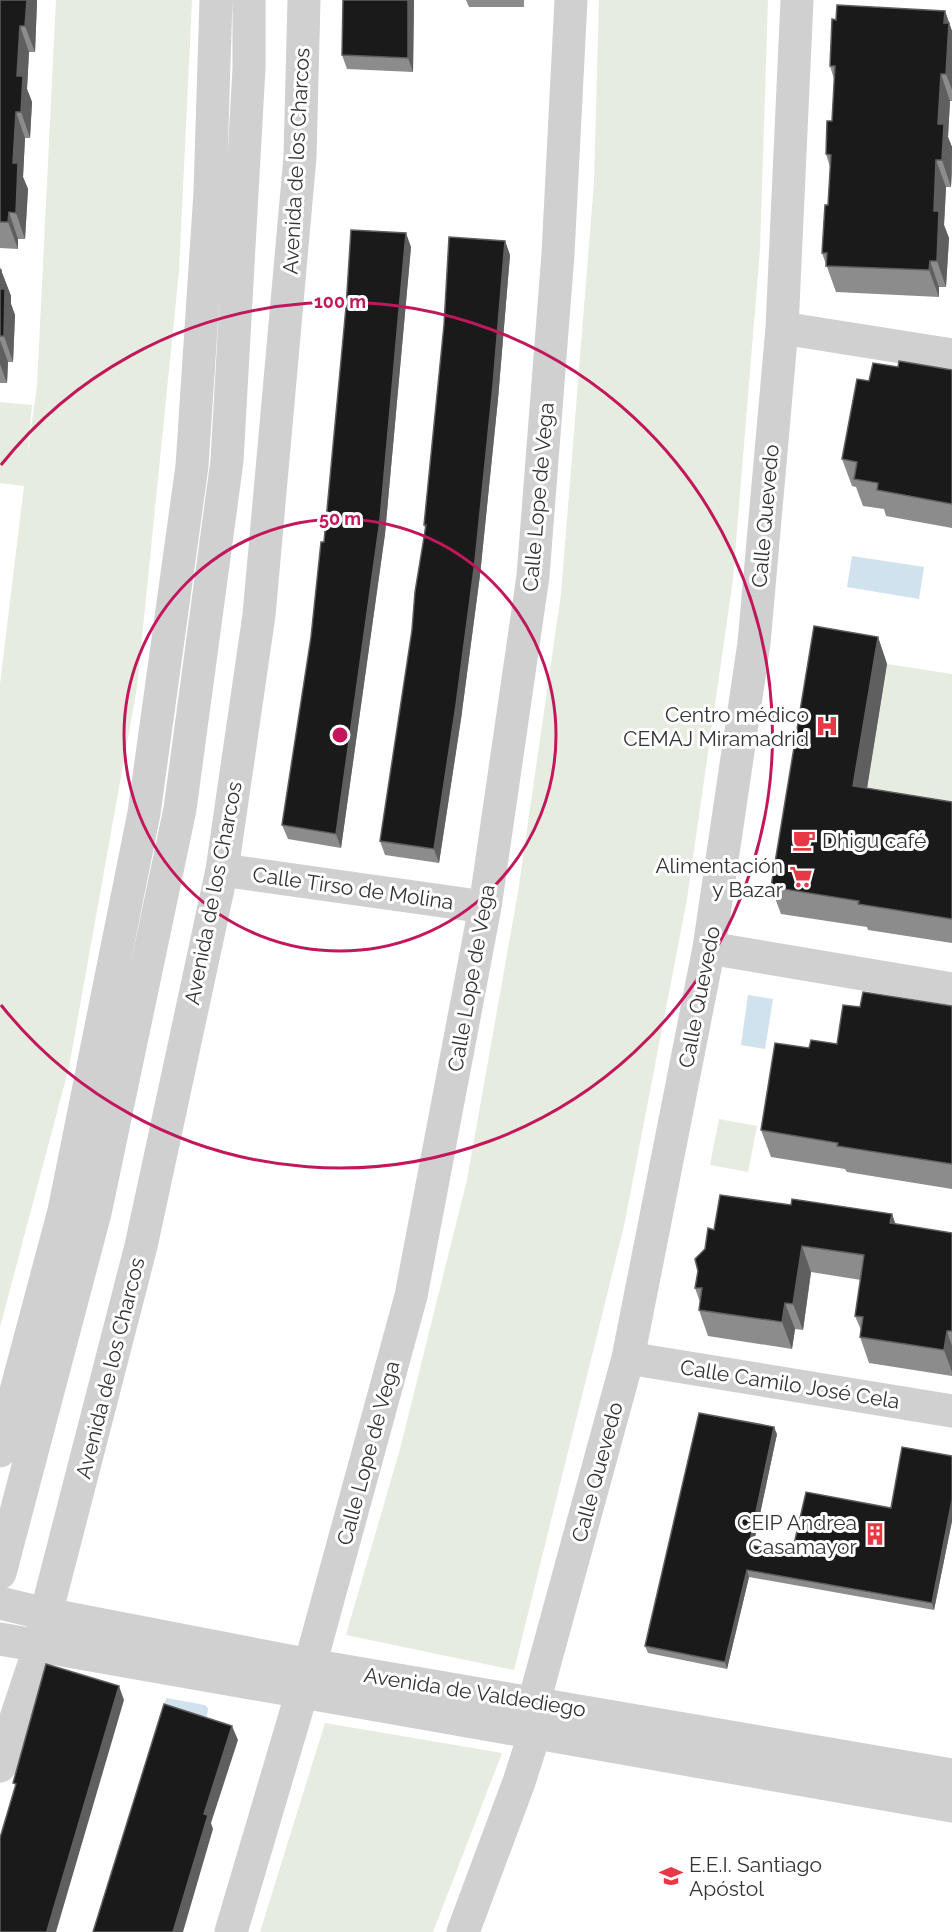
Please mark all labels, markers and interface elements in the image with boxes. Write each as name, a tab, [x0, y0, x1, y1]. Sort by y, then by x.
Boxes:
street label: Avenida de los Charcos	[278, 47, 314, 275]
text: 100 m	[314, 291, 366, 312]
street label: Calle Lope de Vega	[517, 401, 559, 593]
street label: Calle Quevedo	[746, 443, 784, 589]
text: 50 m	[319, 508, 361, 529]
place label: Centro médico CEMAJ Miramadrid	[623, 702, 809, 751]
hospital icon: Centro médico CEMAJ Miramadrid	[814, 713, 840, 739]
centre of rings	[330, 725, 350, 745]
street label: Avenida de los Charcos	[179, 779, 247, 1007]
cafe icon: Dhigu café	[791, 827, 817, 853]
place label: Dhigu café	[822, 828, 926, 853]
place label: Alimentación y Bazar	[655, 853, 784, 902]
street label: Calle Tirso de Molina	[251, 862, 455, 914]
supermarket icon: Alimentación y Bazar	[788, 864, 814, 890]
street label: Calle Lope de Vega	[442, 882, 500, 1074]
street label: Calle Quevedo	[673, 924, 725, 1070]
street label: Avenida de los Charcos	[70, 1255, 150, 1481]
street label: Calle Camilo José Cela	[679, 1354, 901, 1414]
street label: Calle Lope de Vega	[331, 1358, 405, 1548]
street label: Calle Quevedo	[566, 1399, 628, 1545]
place label: CEIP Andrea Casamayor	[737, 1510, 858, 1559]
building icon: CEIP Andrea Casamayor	[862, 1521, 888, 1547]
street label: Avenida de Valdediego	[362, 1662, 588, 1722]
place label: E.E.I. Santiago Apóstol	[689, 1852, 822, 1901]
school or university icon: E.E.I. Santiago Apóstol	[658, 1863, 684, 1889]

